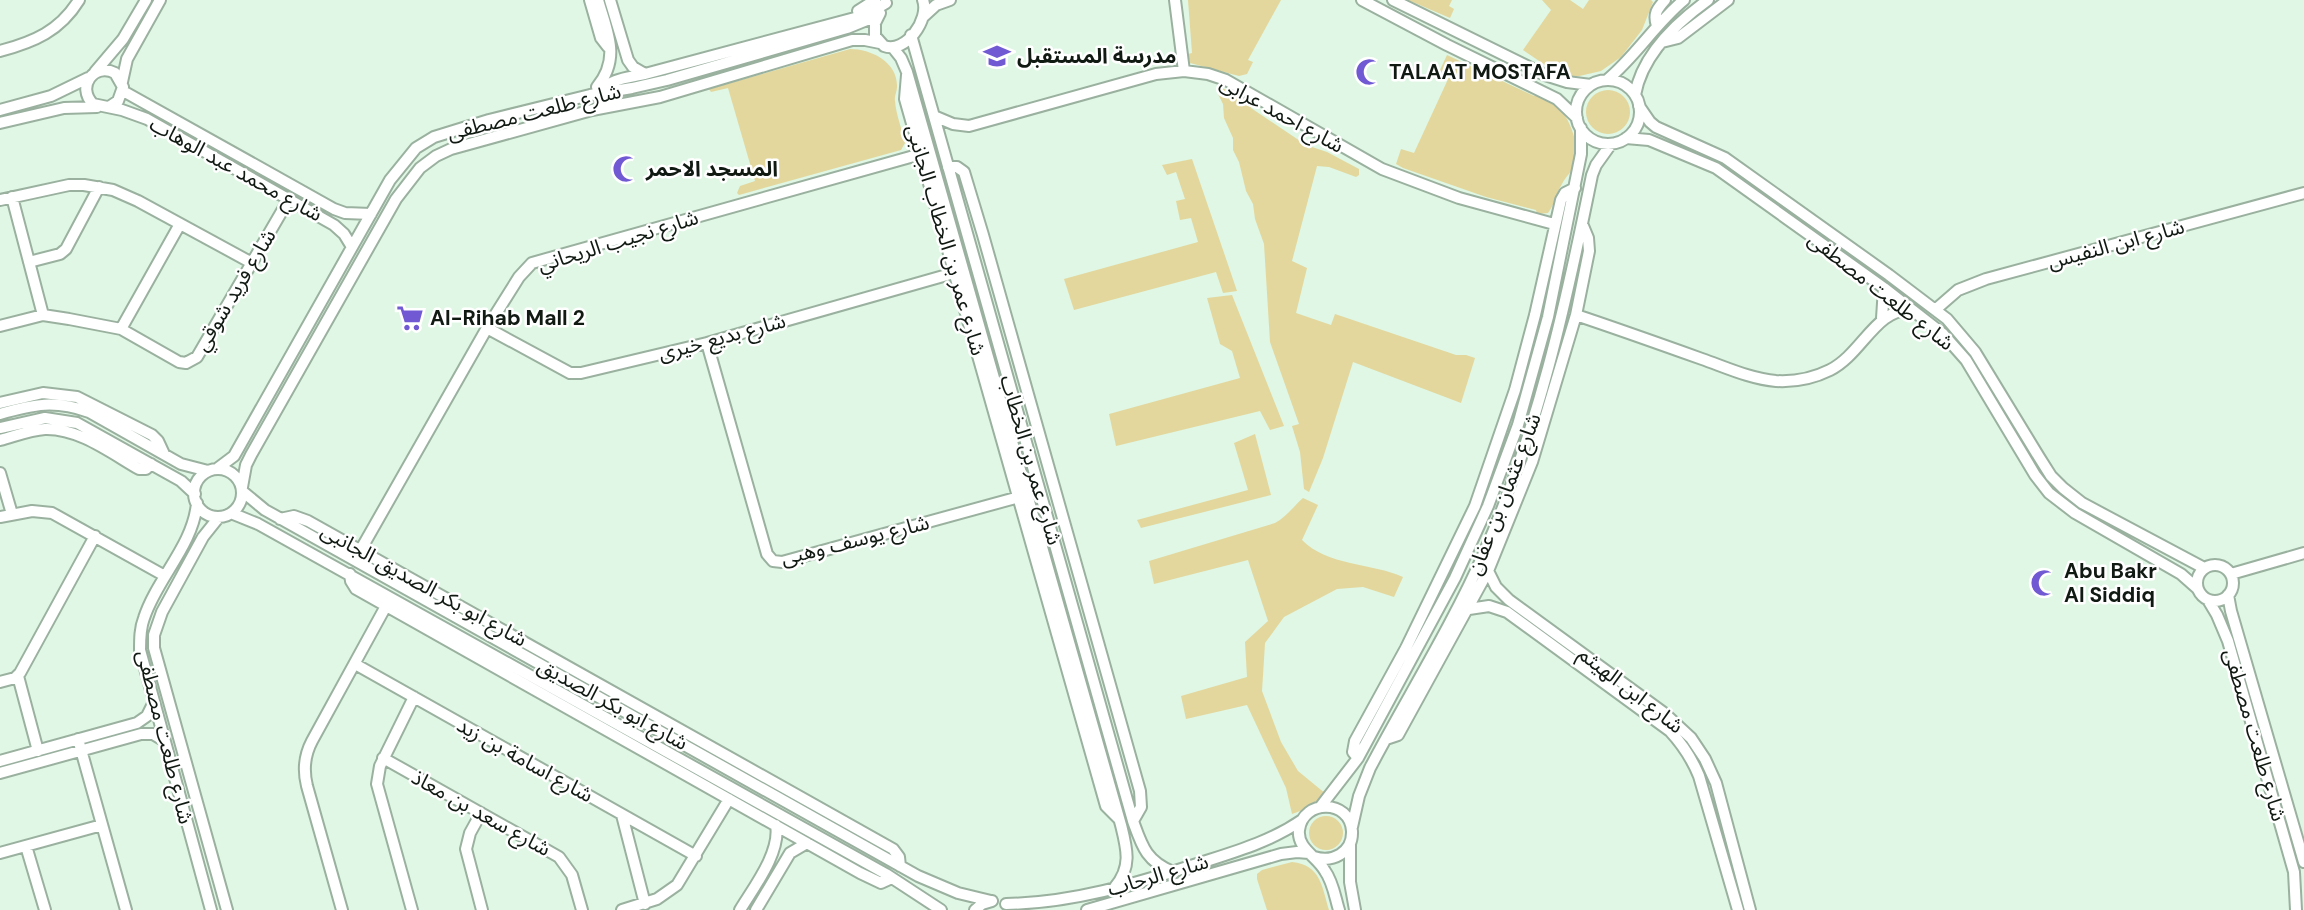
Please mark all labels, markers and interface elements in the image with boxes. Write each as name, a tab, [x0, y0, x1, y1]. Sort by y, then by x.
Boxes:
school or university icon: مدرسة المستقبل	[982, 41, 1012, 71]
place label: مدرسة المستقبل	[1017, 42, 1177, 70]
mosque icon: TALAAT MOSTAFA	[1354, 57, 1384, 87]
place label: TALAAT MOSTAFA	[1389, 58, 1571, 86]
street label: شارع احمد عرابى	[1215, 68, 1349, 160]
street label: شارع طلعت مصطفى	[444, 77, 624, 148]
street label: شارع محمد عبد الوهاب	[144, 110, 328, 229]
street label: شارع عمر بن الخطاب الجانبى	[899, 121, 992, 359]
mosque icon: المسجد الاحمر	[611, 154, 641, 184]
place label: المسجد الاحمر	[645, 155, 778, 183]
street label: شارع نجيب الريحاني	[534, 203, 702, 281]
street label: شارع ابن النفيس	[2044, 212, 2188, 277]
street label: شارع فريد شوقي	[188, 224, 284, 357]
street label: شارع طلعت مصطفى	[1802, 225, 1960, 358]
supermarket icon: Al-Rihab Mall 2	[395, 303, 425, 333]
place label: Al-Rihab Mall 2	[430, 304, 585, 332]
street label: شارع بديع خيرى	[655, 307, 789, 368]
street label: شارع عمر بن الخطاب	[992, 372, 1069, 548]
street label: شارع عثمان بن عفان	[1460, 409, 1549, 579]
street label: شارع يوسف وهبى	[778, 508, 932, 573]
street label: شارع ابو بكر الصديق الجانبى	[315, 517, 532, 654]
place label: Abu Bakr Al Siddiq	[2064, 557, 2157, 609]
mosque icon: Abu Bakr Al Siddiq	[2029, 568, 2059, 598]
street label: شارع ابن الهيثم	[1572, 640, 1690, 741]
street label: شارع طلعت مصطفى	[2216, 645, 2293, 825]
street label: شارع طلعت مصطفى	[129, 647, 200, 827]
street label: شارع ابو بكر الصديق	[532, 651, 693, 758]
street label: شارع اسامة بن زيد	[451, 711, 598, 810]
street label: شارع سعد بن معاذ	[406, 763, 556, 864]
street label: شارع الرحاب	[1104, 847, 1212, 904]

